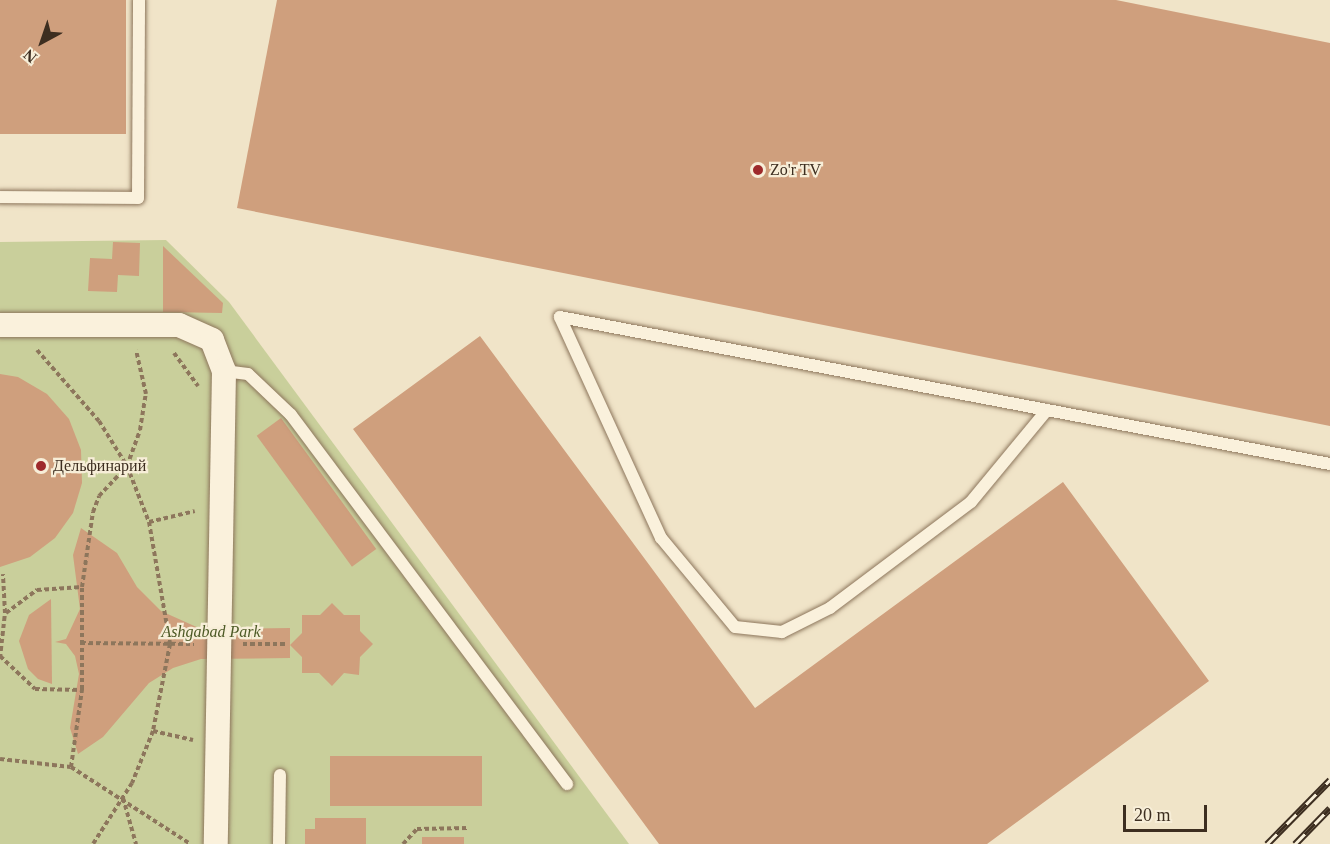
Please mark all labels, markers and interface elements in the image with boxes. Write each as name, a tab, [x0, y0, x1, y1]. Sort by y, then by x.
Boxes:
north arrow	[12, 12, 72, 72]
text: N	[20, 46, 40, 66]
place label: Zo'r TV	[770, 160, 821, 180]
marker: Zo'r TV	[751, 163, 765, 177]
place label: Дельфинарий	[53, 456, 146, 476]
marker: Дельфинарий	[34, 459, 48, 473]
park label: Ashgabad Park	[161, 622, 261, 642]
scale bar	[1126, 793, 1210, 831]
text: 20 m	[1134, 805, 1171, 825]

